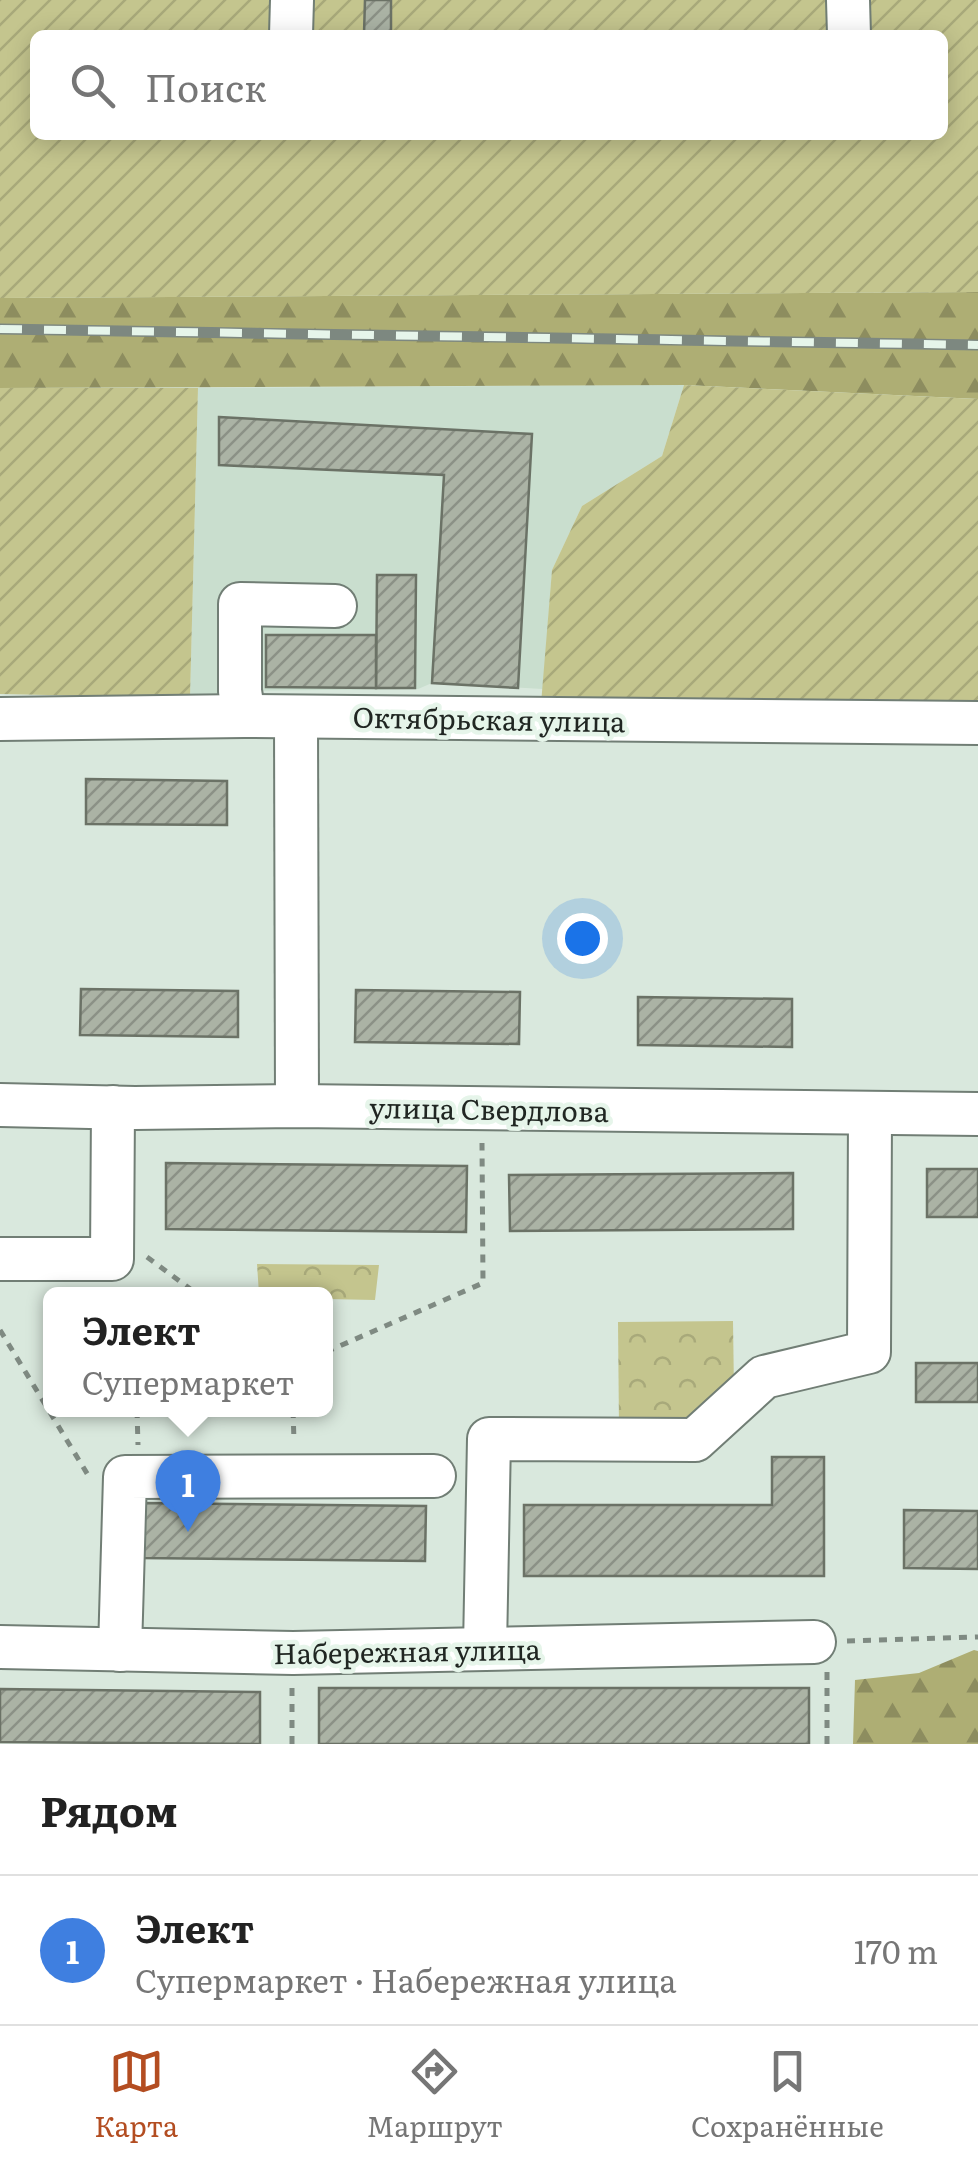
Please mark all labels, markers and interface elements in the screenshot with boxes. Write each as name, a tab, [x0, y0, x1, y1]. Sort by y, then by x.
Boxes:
search box	[30, 30, 948, 140]
text: Поиск	[145, 57, 267, 114]
icon: search	[65, 58, 120, 113]
street label: Октябрьская улица	[352, 695, 626, 741]
your location	[557, 913, 608, 964]
street label: улица Свердлова	[369, 1085, 609, 1131]
popup	[43, 1287, 333, 1417]
text: Элект	[82, 1300, 201, 1357]
text: Супермаркет	[82, 1357, 294, 1405]
pin: 1	[156, 1450, 220, 1532]
street label: Набережная улица	[273, 1627, 541, 1673]
text: Рядом	[40, 1778, 178, 1840]
text: Элект	[135, 1898, 254, 1955]
text: 1	[66, 1926, 79, 1974]
text: 170 m	[854, 1926, 938, 1974]
text: Супермаркет · Набережная улица	[135, 1955, 676, 2003]
tab: Карта	[94, 2044, 178, 2146]
tab: Маршрут	[367, 2044, 503, 2146]
tab: Сохранённые	[691, 2044, 884, 2146]

